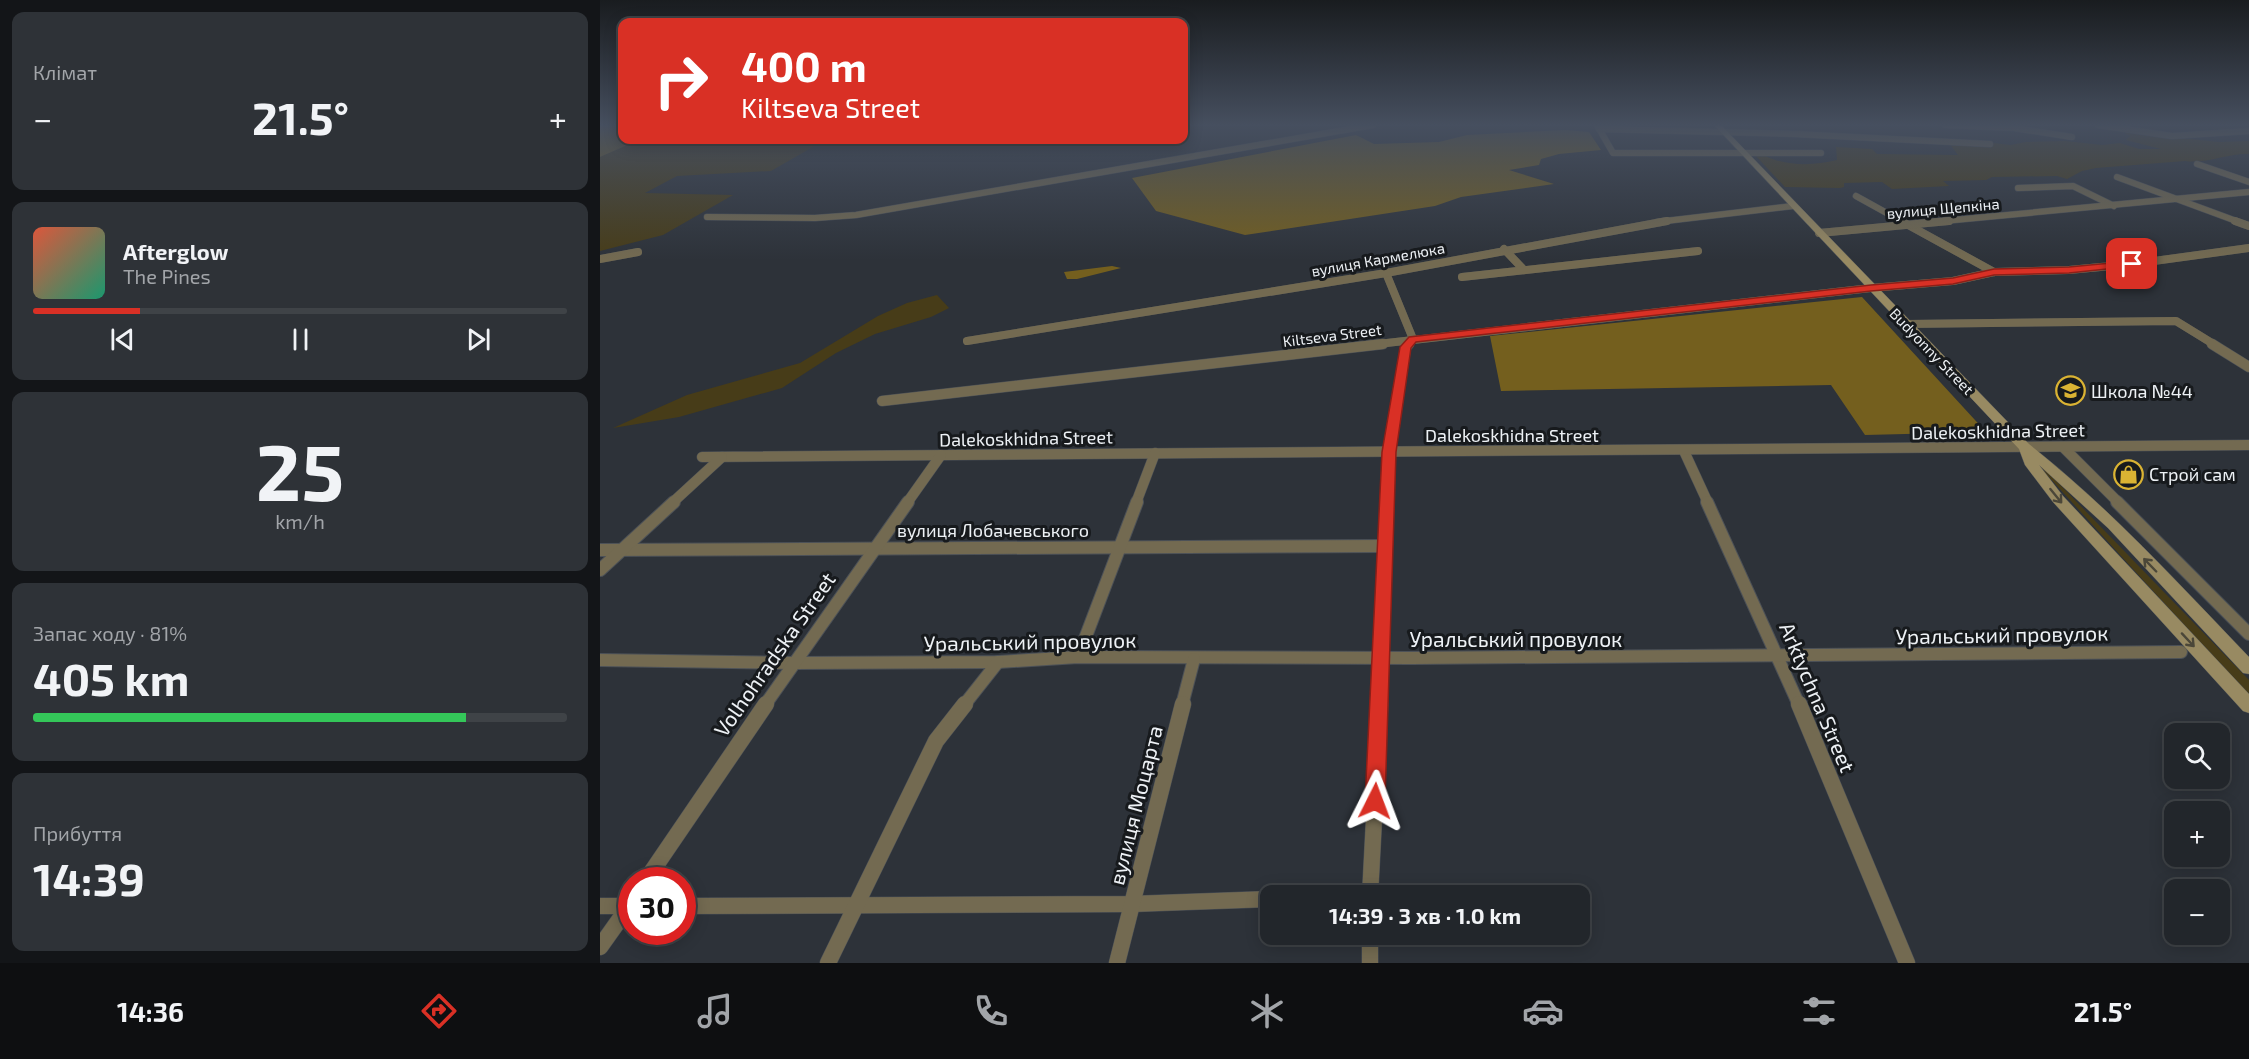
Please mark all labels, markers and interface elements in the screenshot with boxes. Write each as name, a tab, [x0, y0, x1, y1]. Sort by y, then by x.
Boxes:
text: 400 m	[741, 40, 867, 90]
icon: right	[642, 42, 720, 120]
text: Клімат	[33, 60, 97, 84]
text: 21.5°	[252, 90, 349, 144]
text: Kiltseva Street	[741, 91, 920, 123]
text: −	[33, 98, 52, 138]
text: +	[549, 98, 567, 138]
street label: вулиця Щепкіна	[1886, 194, 2000, 223]
text: Afterglow	[123, 238, 228, 264]
street label: вулиця Кармелюка	[1310, 238, 1446, 281]
pin	[2106, 238, 2157, 289]
icon: arrive	[2115, 247, 2148, 280]
text: The Pines	[123, 264, 211, 288]
street label: Budyonny Street	[1886, 304, 1978, 398]
street label: Kiltseva Street	[1282, 320, 1383, 350]
icon: previous	[106, 323, 139, 356]
icon: pause	[284, 323, 317, 356]
icon: next	[462, 323, 495, 356]
school or university icon: Школа №44	[2054, 375, 2086, 407]
place label: Школа №44	[2091, 380, 2193, 402]
street label: Dalekoskhidna Street	[1911, 418, 2085, 444]
text: 25	[256, 423, 344, 517]
street label: Dalekoskhidna Street	[1425, 424, 1599, 446]
street label: Dalekoskhidna Street	[939, 425, 1113, 451]
shop icon: Строй сам	[2112, 458, 2144, 490]
place label: Строй сам	[2149, 463, 2236, 485]
one-way arrow	[2049, 488, 2062, 504]
text: km/h	[275, 509, 325, 533]
street label: вулиця Лобачевського	[897, 519, 1089, 541]
one-way arrow	[2143, 557, 2158, 572]
street label: Volhohradska Street	[708, 567, 840, 741]
street label: Arktychna Street	[1775, 618, 1861, 776]
street label: Уральський провулок	[1895, 620, 2109, 649]
text: Запас ходу · 81%	[33, 621, 187, 645]
street label: Уральський провулок	[1410, 626, 1622, 652]
street label: Уральський провулок	[923, 627, 1137, 656]
one-way arrow	[2180, 632, 2195, 647]
text: 405 km	[33, 651, 189, 705]
street label: вулиця Моцарта	[1103, 723, 1168, 887]
map controls	[2164, 723, 2230, 945]
button: search	[2164, 723, 2230, 789]
position arrow	[1343, 769, 1407, 833]
button: +	[2164, 801, 2230, 867]
text: Прибуття	[33, 821, 122, 845]
text: 14:39	[33, 851, 145, 905]
speed limit sign: 30	[618, 867, 696, 945]
button: −	[2164, 879, 2230, 945]
text: 14:39 · 3 хв · 1.0 km	[1329, 902, 1521, 928]
icon: directions	[418, 990, 460, 1032]
icon: music	[694, 990, 736, 1032]
icon: phone	[970, 990, 1012, 1032]
icon: climate	[1246, 990, 1288, 1032]
icon: car	[1522, 990, 1564, 1032]
icon: filters	[1798, 990, 1840, 1032]
text: 14:36	[117, 995, 184, 1027]
text: 21.5°	[2074, 995, 2132, 1027]

